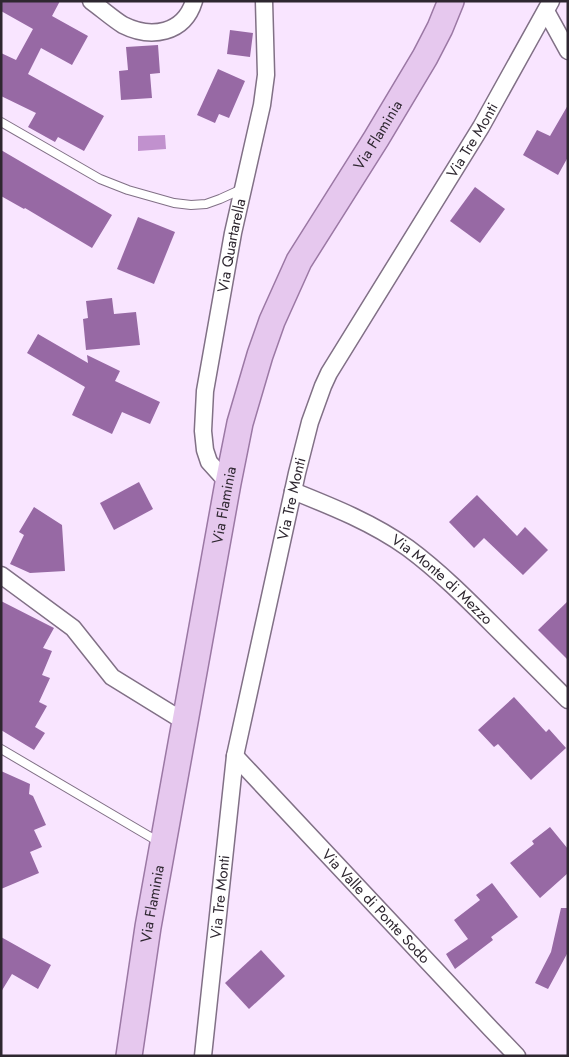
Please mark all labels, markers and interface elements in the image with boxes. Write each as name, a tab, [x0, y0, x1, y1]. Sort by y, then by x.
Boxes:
street label: Via Flaminia	[348, 96, 408, 174]
street label: Via Tre Monti	[441, 99, 503, 182]
street label: Via Quartarella	[212, 196, 251, 294]
street label: Via Tre Monti	[272, 455, 312, 542]
street label: Via Flaminia	[206, 465, 242, 546]
street label: Via Monte di Mezzo	[387, 529, 498, 630]
street label: Via Valle di Ponte Sodo	[316, 844, 435, 969]
street label: Via Tre Monti	[205, 854, 235, 940]
street label: Via Flaminia	[135, 863, 170, 944]

